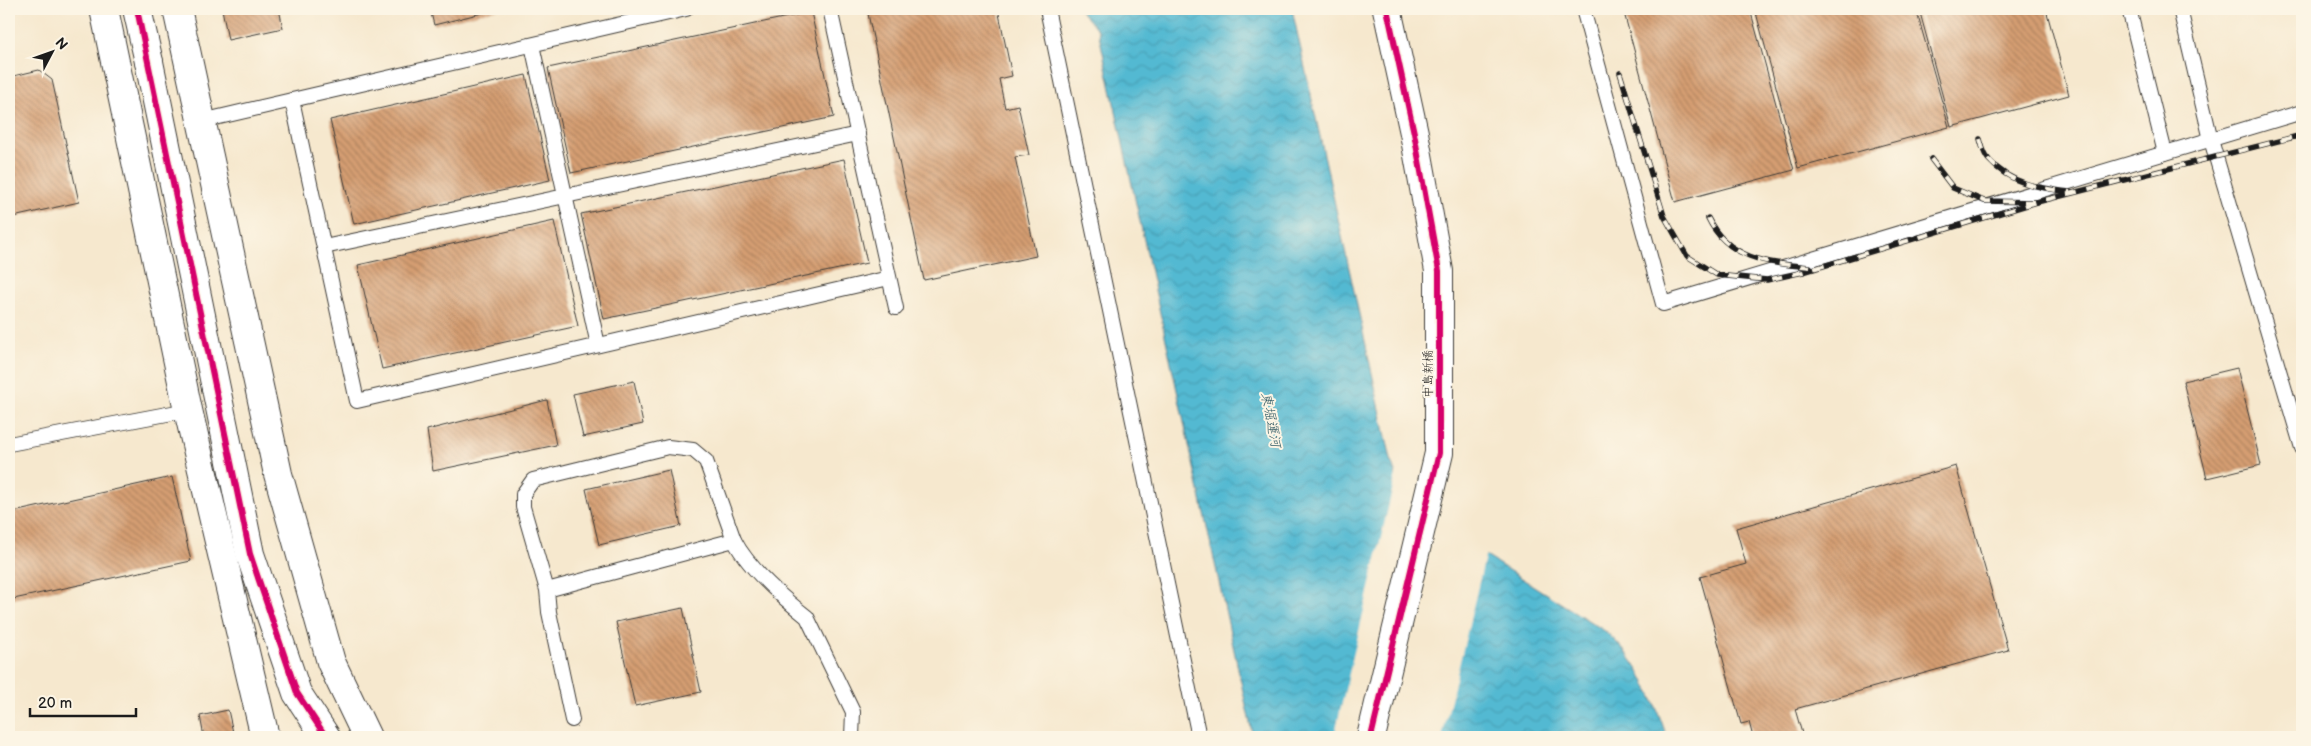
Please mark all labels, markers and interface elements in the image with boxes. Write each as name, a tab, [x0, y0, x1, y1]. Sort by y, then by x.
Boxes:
north arrow	[28, 28, 78, 78]
text: N	[52, 34, 71, 53]
street label: 中島新橋	[1421, 350, 1436, 398]
water label: 東堀運河	[1257, 391, 1285, 451]
scale bar	[30, 686, 136, 718]
text: 20 m	[38, 694, 72, 713]

